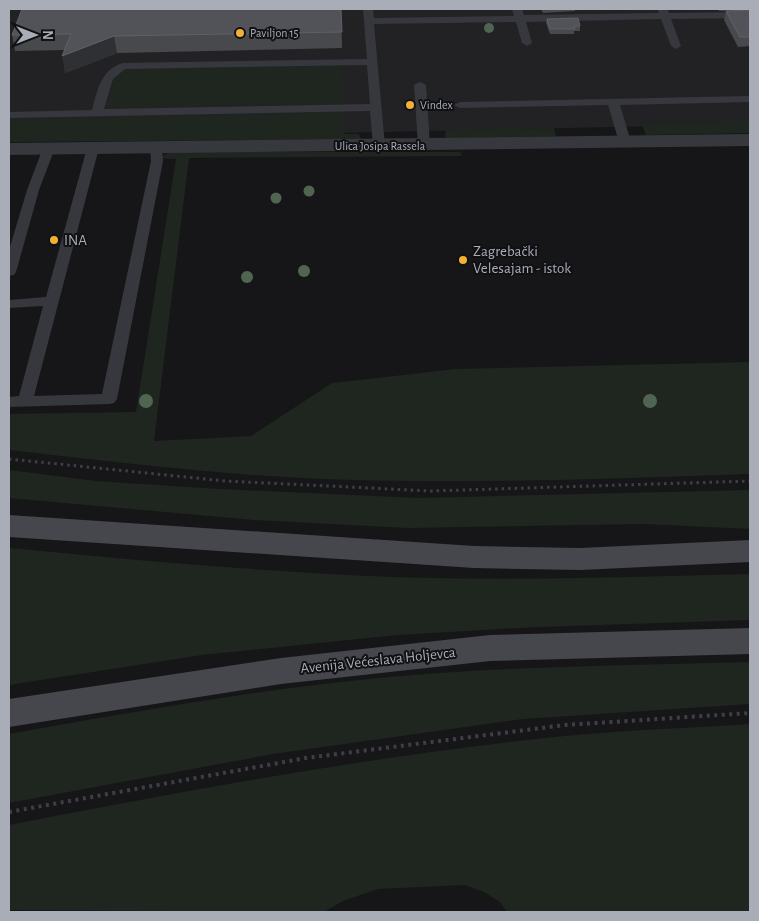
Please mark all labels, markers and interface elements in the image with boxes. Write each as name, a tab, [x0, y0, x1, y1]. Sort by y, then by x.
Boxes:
north arrow	[10, 10, 60, 60]
marker: Paviljon 15	[234, 27, 246, 39]
place label: Paviljon 15	[250, 27, 299, 40]
text: N	[40, 30, 54, 40]
marker: Vindex	[404, 99, 416, 111]
place label: Vindex	[420, 99, 453, 111]
street label: Ulica Josipa Rassela	[335, 140, 426, 152]
place label: INA	[64, 233, 87, 248]
marker: INA	[48, 234, 60, 246]
place label: Zagrebački Velesajam - istok	[473, 244, 571, 276]
marker: Zagrebački Velesajam - istok	[457, 254, 469, 266]
street label: Avenija Većeslava Holjevca	[300, 645, 456, 676]

